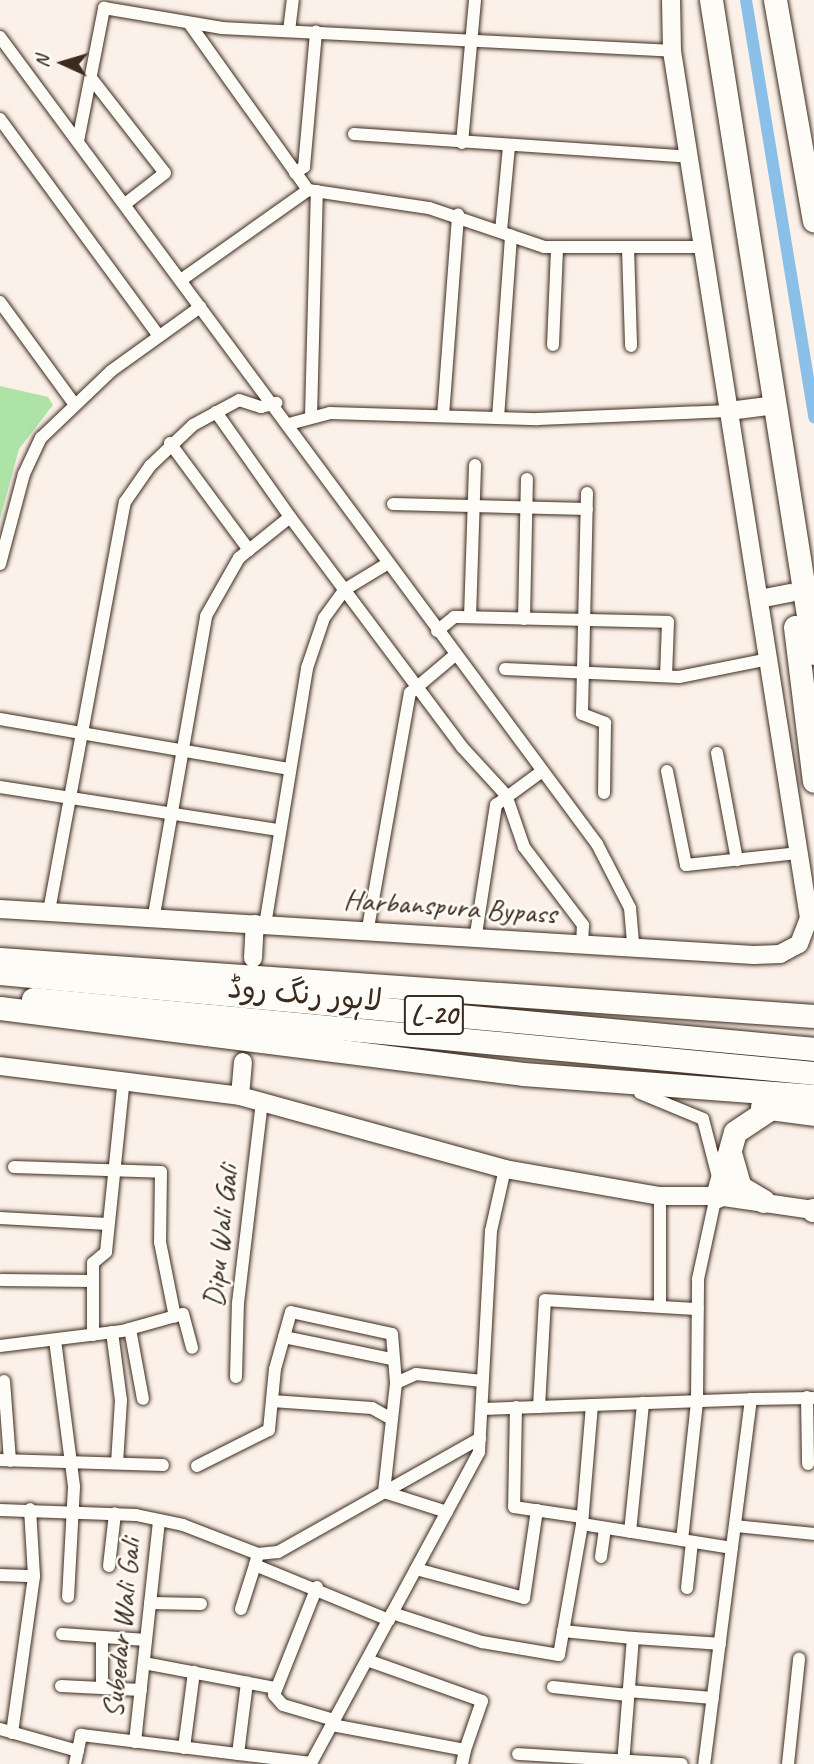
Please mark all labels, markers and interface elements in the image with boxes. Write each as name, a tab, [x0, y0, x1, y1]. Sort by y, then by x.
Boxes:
north arrow	[28, 28, 98, 98]
text: N	[30, 55, 54, 68]
street label: Harbanspura Bypass	[342, 881, 558, 931]
street label: لاہور رنگ روڈ	[226, 969, 384, 1019]
road number: L-20	[402, 990, 466, 1040]
street label: Dipu Wali Gali	[195, 1162, 245, 1310]
street label: Subedar Wali Gali	[94, 1536, 148, 1720]

